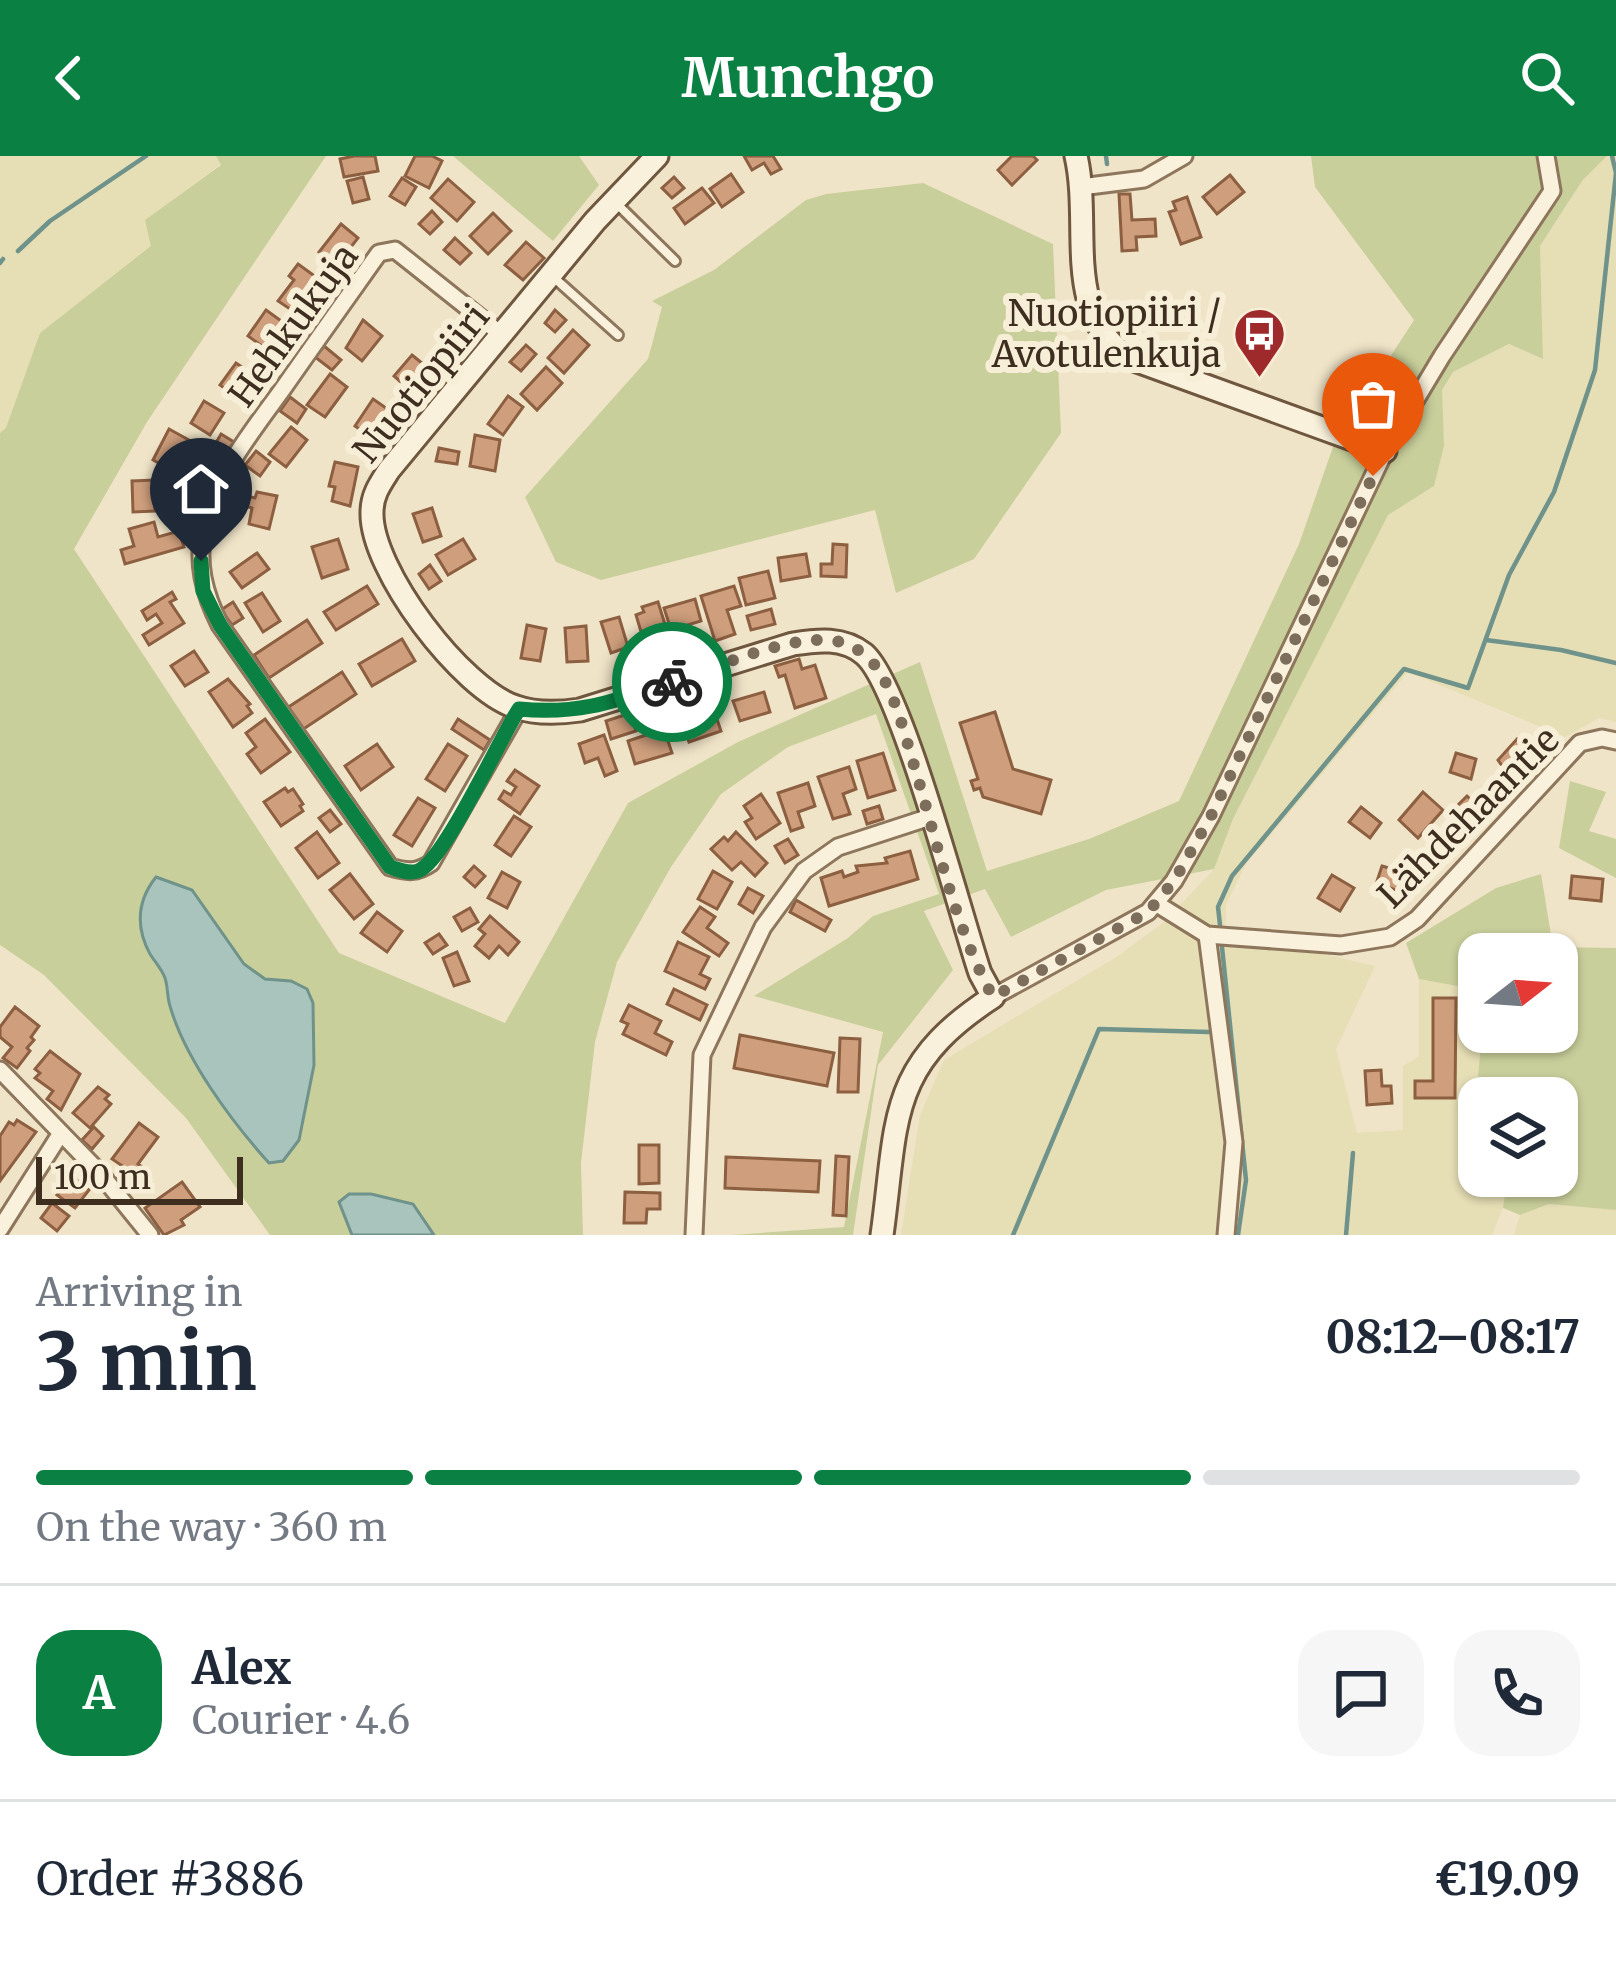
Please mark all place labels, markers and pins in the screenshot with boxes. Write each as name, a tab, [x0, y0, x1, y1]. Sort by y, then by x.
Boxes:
place label: Nuotiopiiri / Avotulenkuja	[991, 291, 1221, 377]
bus stop icon: Nuotiopiiri / Avotulenkuja	[1232, 306, 1288, 380]
pin	[1322, 353, 1424, 476]
pin	[150, 438, 252, 561]

